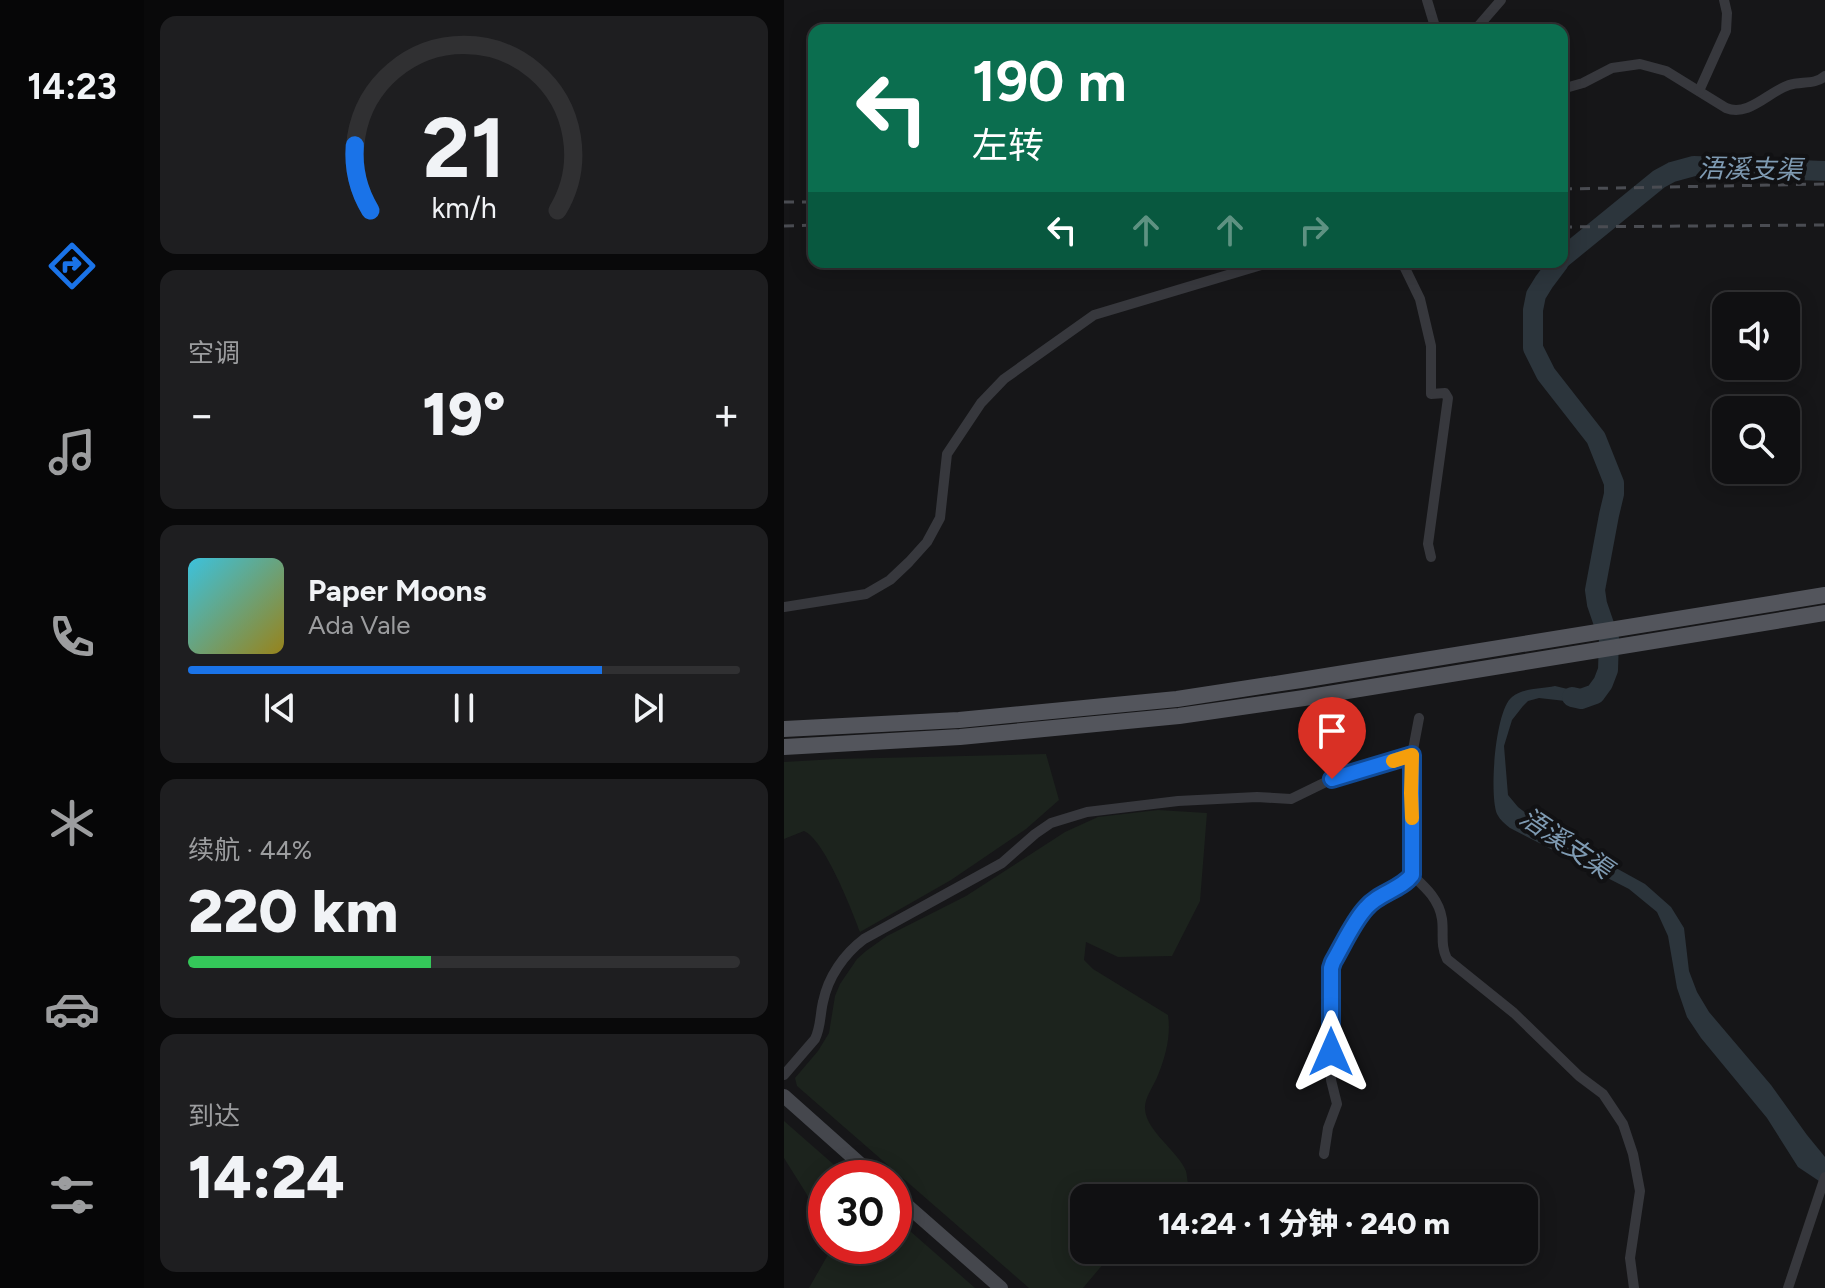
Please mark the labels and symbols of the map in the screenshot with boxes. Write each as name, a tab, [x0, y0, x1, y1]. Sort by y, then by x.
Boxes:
water label: 浯溪支渠	[1698, 152, 1806, 186]
pin	[1298, 697, 1366, 779]
water label: 浯溪支渠	[1514, 801, 1621, 888]
position arrow	[1289, 1010, 1373, 1094]
speed limit sign: 30	[808, 1160, 912, 1264]

